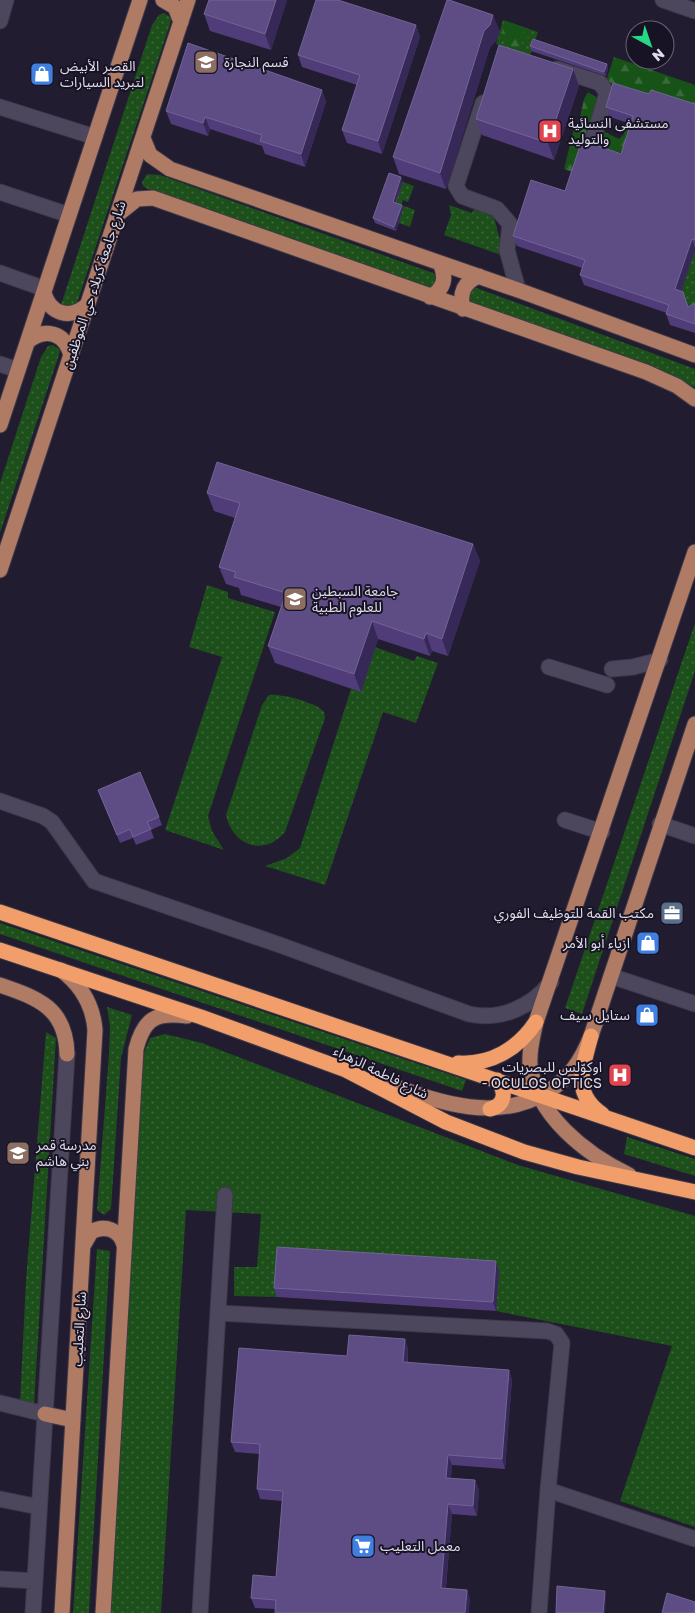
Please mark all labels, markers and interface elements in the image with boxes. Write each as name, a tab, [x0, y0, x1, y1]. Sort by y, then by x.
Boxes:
north arrow	[625, 20, 675, 70]
text: N	[649, 45, 668, 65]
school or university icon: قسم النجارة	[193, 49, 219, 75]
place label: قسم النجارة	[224, 53, 289, 73]
place label: القصر الأبيض لتبريد السيارات	[60, 57, 144, 91]
shop icon: القصر الأبيض لتبريد السيارات	[29, 61, 55, 87]
place label: مستشفى النسائية والتوليد	[568, 114, 669, 148]
hospital icon: مستشفى النسائية والتوليد	[537, 118, 563, 144]
street label: شارع جامعة كربلاء حي الموظفين	[58, 199, 132, 372]
place label: جامعة السبطين للعلوم الطبية	[312, 582, 398, 618]
school or university icon: جامعة السبطين للعلوم الطبية	[282, 586, 308, 612]
office icon: مكتب القمة للتوظيف الفوري	[659, 900, 685, 926]
place label: مكتب القمة للتوظيف الفوري	[494, 904, 654, 924]
shop icon: ازياء أبو الأمر	[635, 930, 661, 956]
place label: ازياء أبو الأمر	[562, 934, 630, 952]
shop icon: ستايل سيف	[634, 1002, 660, 1028]
place label: ستايل سيف	[560, 1006, 630, 1024]
street label: شارع فاطمة الزهراء	[330, 1041, 431, 1105]
place label: اوكوّلس للبصريات - OCULOS OPTICS	[482, 1058, 602, 1091]
hospital icon: اوكوّلس للبصريات - OCULOS OPTICS	[607, 1062, 633, 1088]
place label: مدرسة قمر بني هاشم	[35, 1136, 97, 1172]
school or university icon: مدرسة قمر بني هاشم	[5, 1140, 31, 1166]
street label: شارع التعليب	[68, 1291, 92, 1367]
supermarket icon: معمل التعليب	[350, 1533, 376, 1559]
place label: معمل التعليب	[380, 1537, 461, 1555]

